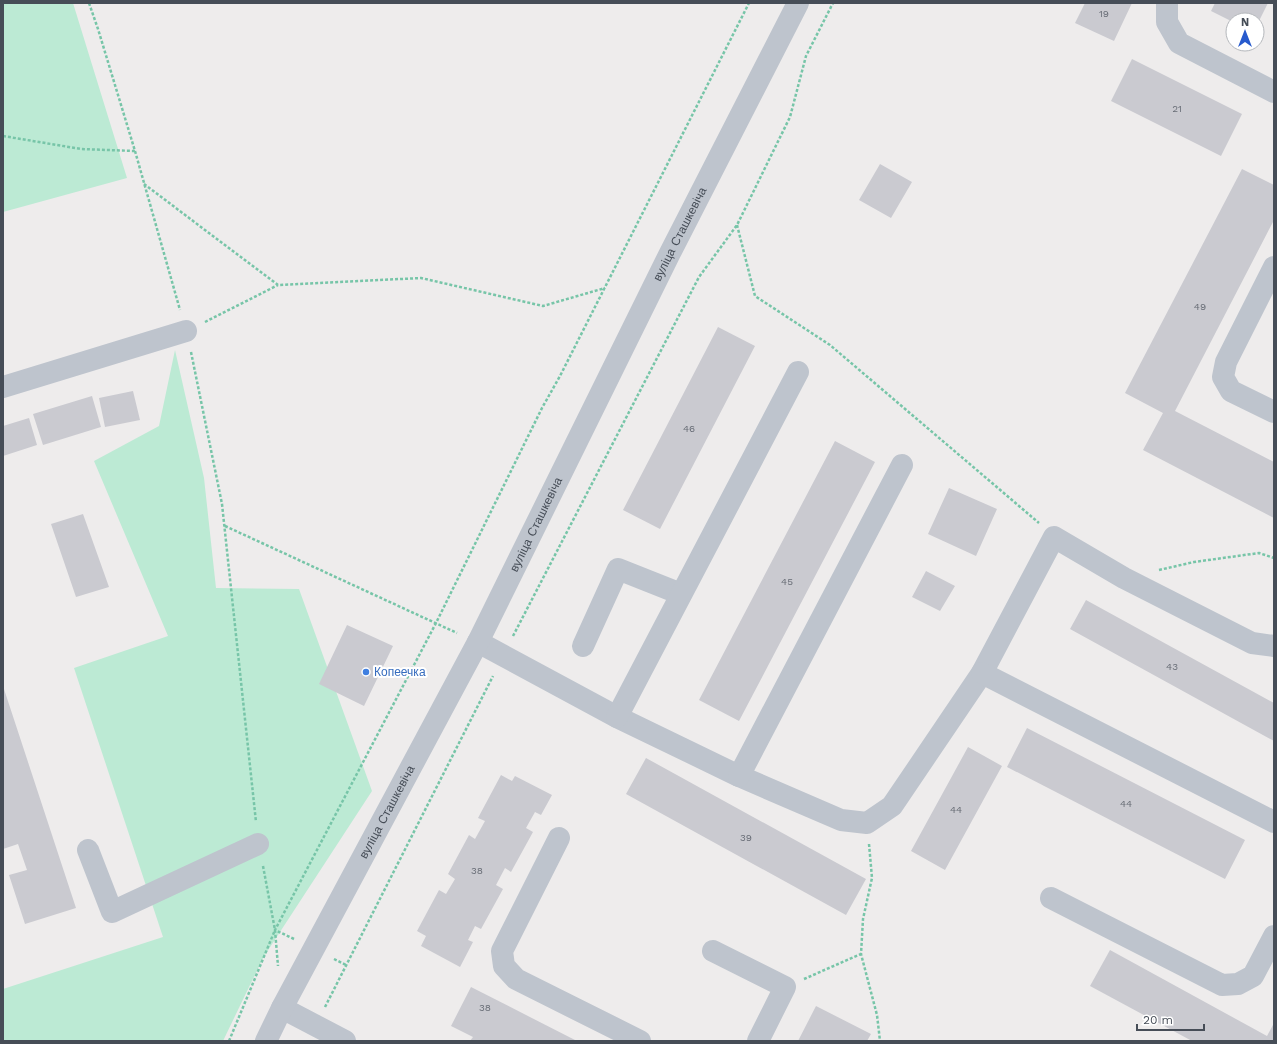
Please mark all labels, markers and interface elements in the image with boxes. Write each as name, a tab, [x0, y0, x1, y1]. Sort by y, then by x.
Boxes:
house number: 19	[1099, 8, 1109, 19]
north arrow	[1225, 12, 1265, 52]
text: N	[1241, 16, 1249, 29]
house number: 21	[1172, 103, 1182, 114]
street label: вуліца Сташкевіча	[650, 184, 710, 283]
house number: 49	[1194, 301, 1206, 312]
house number: 46	[683, 423, 695, 434]
street label: вуліца Сташкевіча	[507, 475, 565, 574]
house number: 45	[781, 576, 793, 587]
house number: 43	[1166, 661, 1178, 672]
place label: Копеечка	[374, 665, 426, 679]
marker: Копеечка	[361, 667, 371, 677]
street label: вуліца Сташкевіча	[356, 763, 418, 861]
house number: 44	[1120, 798, 1132, 809]
house number: 44	[950, 804, 962, 815]
house number: 39	[740, 832, 752, 843]
house number: 38	[471, 865, 483, 876]
house number: 38	[479, 1002, 491, 1013]
scale bar	[1137, 1006, 1204, 1032]
text: 20 m	[1143, 1013, 1173, 1027]

